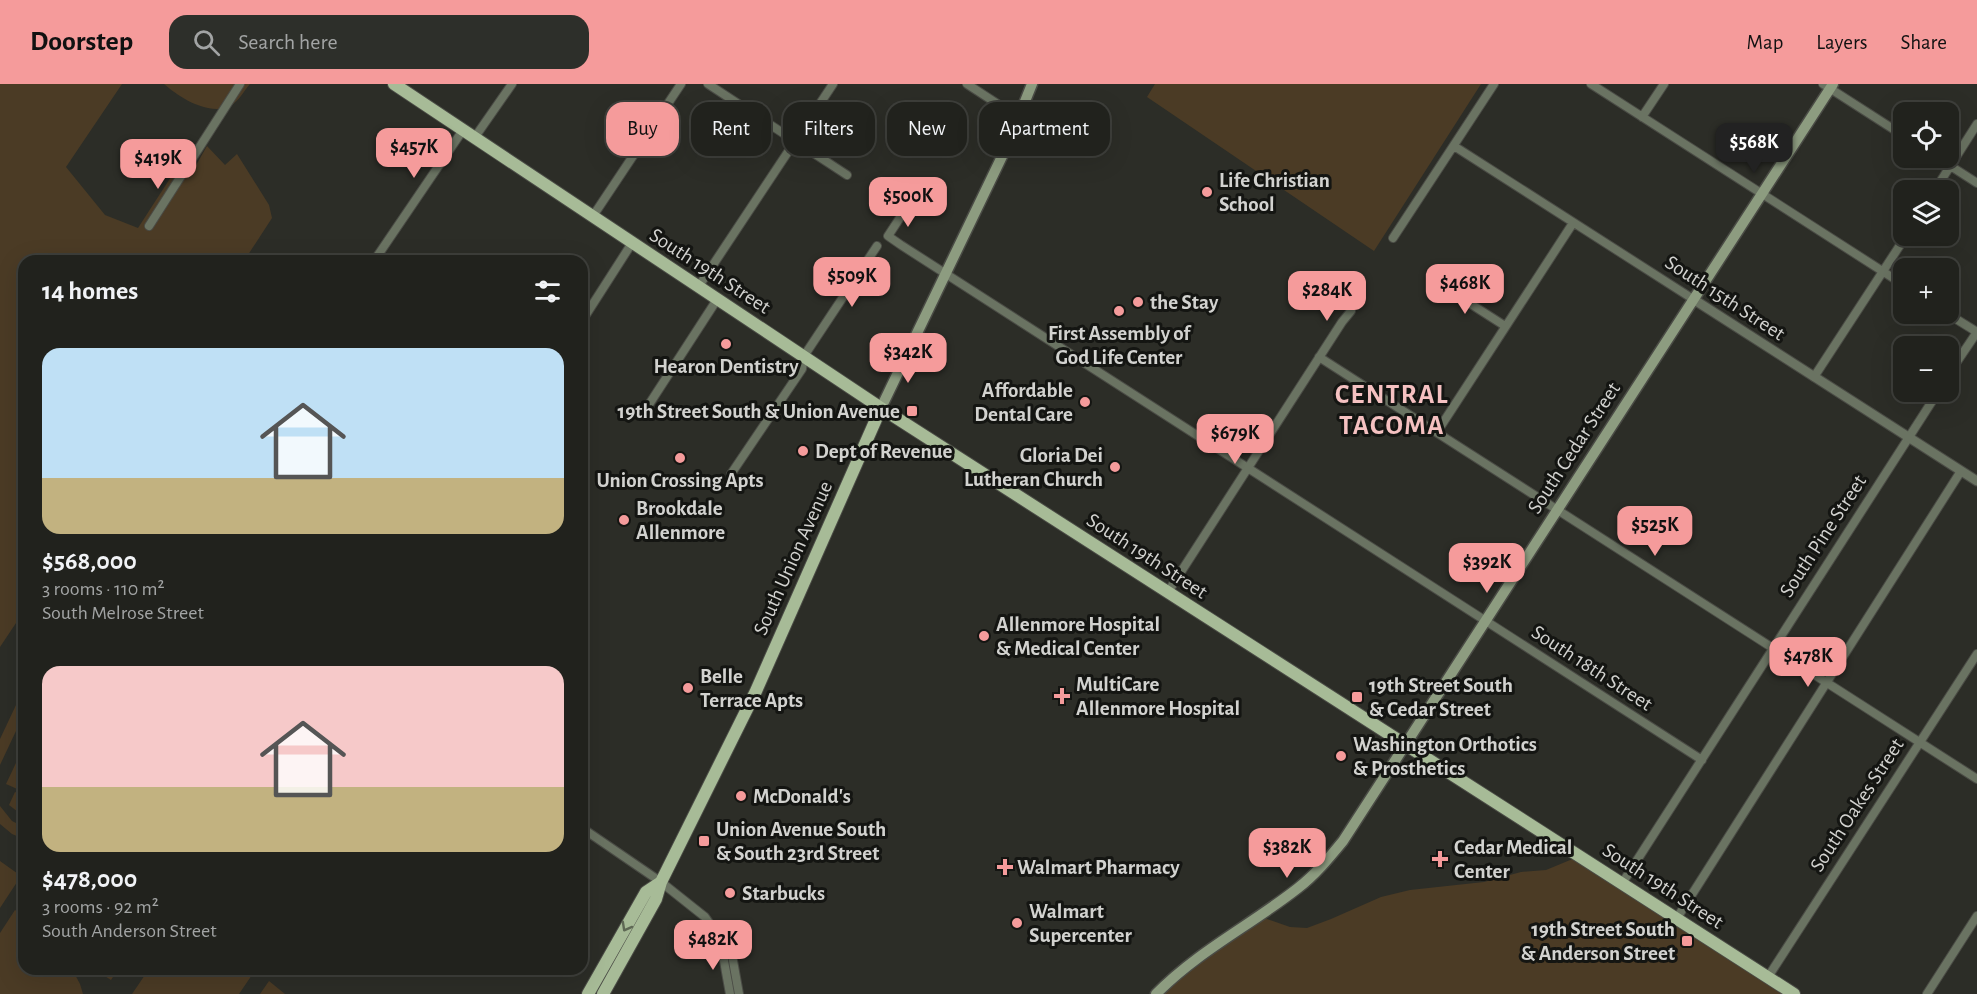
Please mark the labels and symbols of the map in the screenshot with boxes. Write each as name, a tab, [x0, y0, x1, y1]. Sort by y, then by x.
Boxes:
pin: $568K	[1712, 123, 1796, 174]
pin: $457K	[372, 128, 456, 179]
pin: $419K	[116, 139, 200, 190]
place label: Life Christian School	[1219, 170, 1330, 215]
pin: $500K	[866, 177, 950, 228]
marker: Life Christian School	[1200, 185, 1214, 199]
street label: South 19th Street	[646, 224, 774, 318]
street label: South 15th Street	[1661, 252, 1789, 345]
pin: $509K	[810, 257, 894, 308]
pin: $468K	[1423, 264, 1507, 315]
pin: $284K	[1285, 271, 1369, 322]
place label: the Stay	[1150, 292, 1219, 313]
marker: the Stay	[1131, 295, 1145, 309]
marker: First Assembly of God Life Center	[1112, 304, 1126, 318]
place label: First Assembly of God Life Center	[1048, 323, 1192, 368]
pin: $342K	[866, 333, 950, 384]
marker: Hearon Dentistry	[719, 337, 733, 351]
place label: Hearon Dentistry	[653, 356, 799, 377]
street label: South Cedar Street	[1524, 378, 1624, 517]
place label: Affordable Dental Care	[974, 380, 1073, 425]
district label: CENTRAL TACOMA	[1335, 381, 1449, 439]
marker: Affordable Dental Care	[1078, 395, 1092, 409]
place label: 19th Street South & Union Avenue	[618, 401, 900, 422]
marker: 19th Street South & Union Avenue	[905, 404, 919, 418]
pin: $679K	[1193, 414, 1277, 465]
place label: Dept of Revenue	[815, 441, 952, 462]
marker: Dept of Revenue	[796, 444, 810, 458]
place label: Gloria Dei Lutheran Church	[964, 445, 1103, 490]
marker: Union Crossing Apts	[673, 451, 687, 465]
marker: Gloria Dei Lutheran Church	[1108, 460, 1122, 474]
place label: Union Crossing Apts	[597, 470, 764, 491]
street label: South Pine Street	[1776, 471, 1870, 601]
street label: South Union Avenue	[750, 478, 836, 638]
place label: Brookdale Allenmore	[636, 498, 725, 543]
pin: $525K	[1613, 506, 1697, 557]
street label: South 19th Street	[1083, 509, 1211, 603]
marker: Brookdale Allenmore	[617, 513, 631, 527]
pin: $392K	[1445, 543, 1529, 594]
place label: Allenmore Hospital & Medical Center	[996, 614, 1160, 659]
street label: South 18th Street	[1528, 621, 1656, 715]
marker: Allenmore Hospital & Medical Center	[977, 629, 991, 643]
pin: $478K	[1766, 637, 1850, 688]
place label: Belle Terrace Apts	[700, 666, 803, 711]
place label: MultiCare Allenmore Hospital	[1076, 674, 1240, 719]
place label: 19th Street South & Cedar Street	[1369, 675, 1513, 720]
marker: Belle Terrace Apts	[681, 681, 695, 695]
marker: MultiCare Allenmore Hospital	[1053, 687, 1071, 705]
marker: 19th Street South & Cedar Street	[1350, 690, 1364, 704]
place label: Washington Orthotics & Prosthetics	[1353, 734, 1537, 779]
street label: South Oakes Street	[1806, 734, 1908, 875]
marker: Washington Orthotics & Prosthetics	[1334, 749, 1348, 763]
place label: McDonald's	[753, 786, 851, 807]
marker: McDonald's	[734, 789, 748, 803]
place label: Union Avenue South & South 23rd Street	[716, 819, 886, 864]
pin: $382K	[1245, 828, 1329, 879]
marker: Union Avenue South & South 23rd Street	[697, 834, 711, 848]
place label: Cedar Medical Center	[1454, 837, 1572, 882]
street label: South 19th Street	[1599, 839, 1727, 933]
marker: Cedar Medical Center	[1431, 850, 1449, 868]
place label: Walmart Pharmacy	[1017, 857, 1180, 878]
marker: Walmart Pharmacy	[998, 860, 1012, 874]
place label: Starbucks	[742, 883, 825, 904]
marker: Starbucks	[723, 886, 737, 900]
place label: Walmart Supercenter	[1029, 901, 1132, 946]
marker: Walmart Supercenter	[1010, 916, 1024, 930]
place label: 19th Street South & Anderson Street	[1521, 919, 1675, 964]
pin: $482K	[671, 920, 755, 971]
one-way arrow	[622, 921, 634, 931]
marker: 19th Street South & Anderson Street	[1680, 934, 1694, 948]

